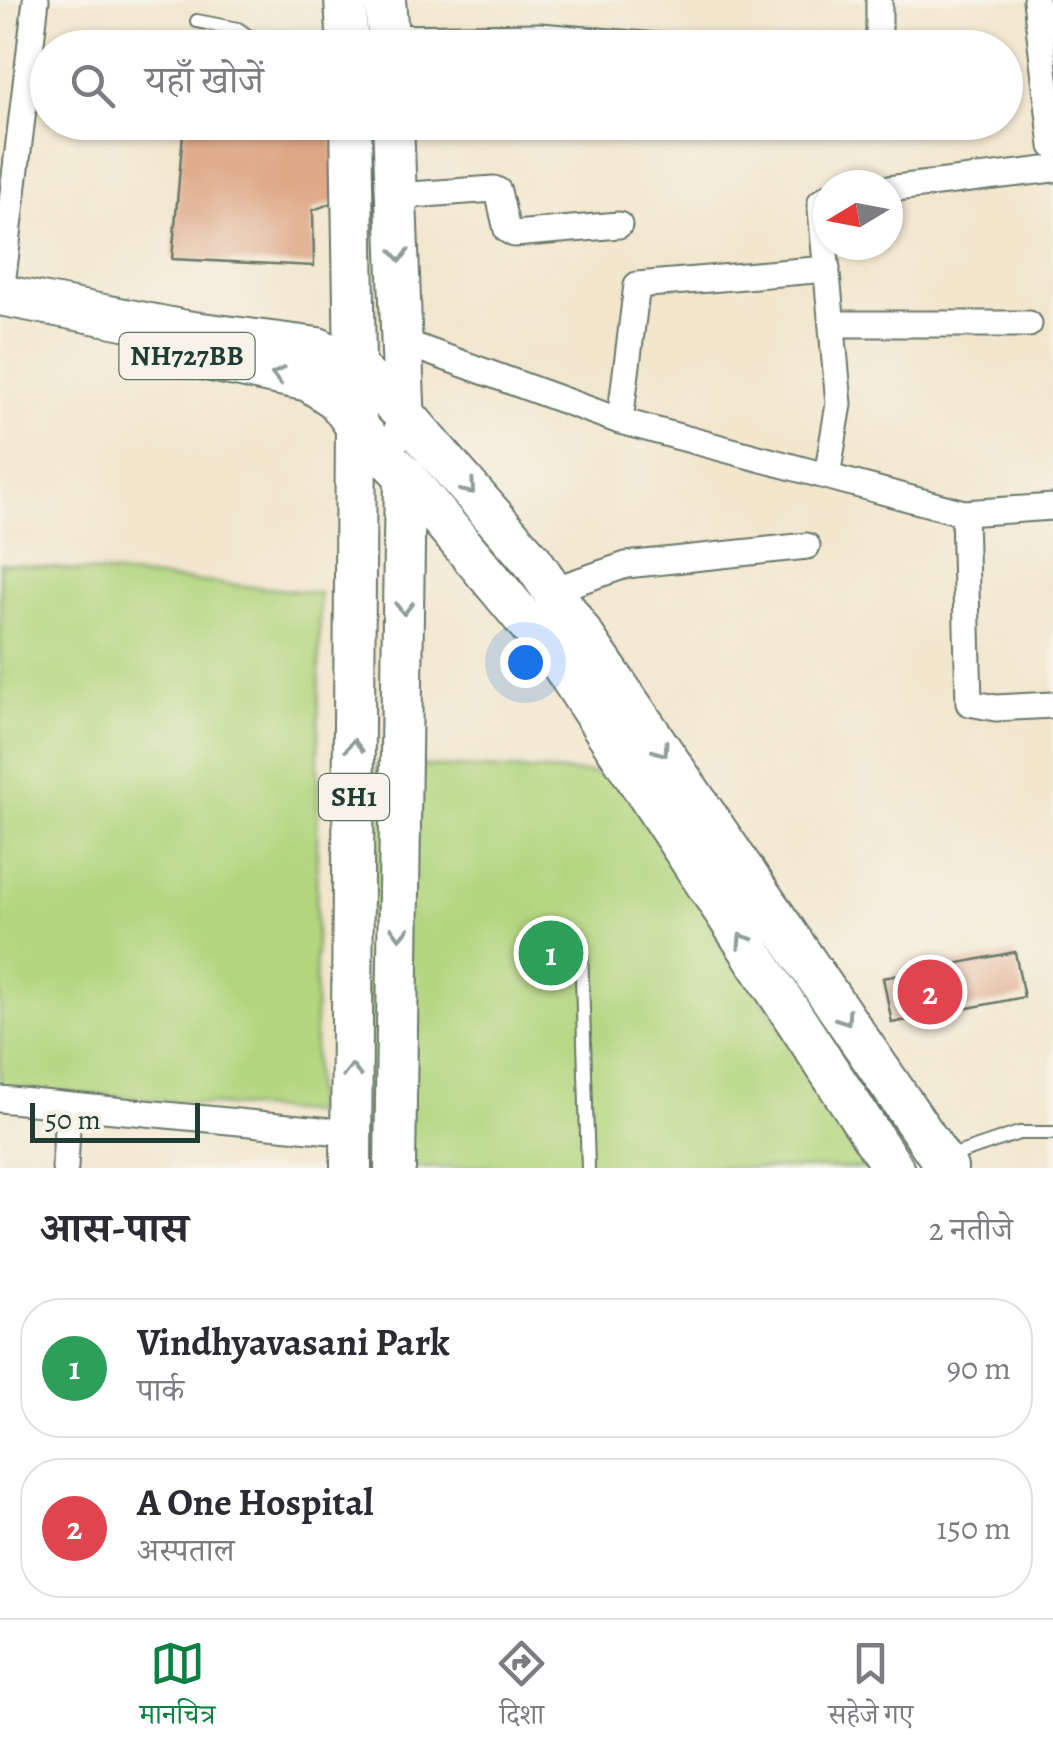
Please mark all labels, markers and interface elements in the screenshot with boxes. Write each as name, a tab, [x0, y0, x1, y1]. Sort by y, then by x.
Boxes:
search box	[30, 30, 1023, 140]
text: यहाँ खोजें	[145, 54, 264, 106]
icon: search	[65, 58, 120, 113]
north arrow	[813, 170, 903, 260]
one-way arrow	[389, 247, 410, 263]
road number: NH727BB	[120, 333, 254, 379]
one-way arrow	[270, 365, 287, 386]
one-way arrow	[458, 477, 476, 495]
one-way arrow	[393, 602, 415, 617]
your location	[500, 637, 551, 688]
one-way arrow	[343, 737, 365, 752]
one-way arrow	[650, 738, 668, 757]
road number: SH1	[319, 774, 389, 820]
pin: 1	[518, 916, 584, 990]
one-way arrow	[390, 926, 411, 942]
one-way arrow	[736, 933, 755, 951]
pin: 2	[898, 954, 962, 1030]
one-way arrow	[833, 1007, 851, 1025]
one-way arrow	[341, 1062, 363, 1078]
scale bar	[30, 1098, 200, 1142]
text: 50 m	[45, 1101, 101, 1139]
text: आस-पास	[40, 1199, 189, 1256]
text: 2 नतीजे	[929, 1207, 1013, 1251]
text: Vindhyavasani Park	[137, 1316, 450, 1368]
text: 1	[69, 1346, 80, 1390]
text: 90 m	[946, 1346, 1011, 1390]
text: पार्क	[137, 1368, 184, 1412]
text: A One Hospital	[137, 1476, 374, 1528]
text: 2	[67, 1506, 82, 1550]
text: 150 m	[936, 1506, 1011, 1550]
text: अस्पताल	[137, 1528, 234, 1572]
tab: मानचित्र	[139, 1636, 215, 1742]
tab: दिशा	[494, 1636, 549, 1742]
tab: सहेजे गए	[828, 1636, 913, 1742]

